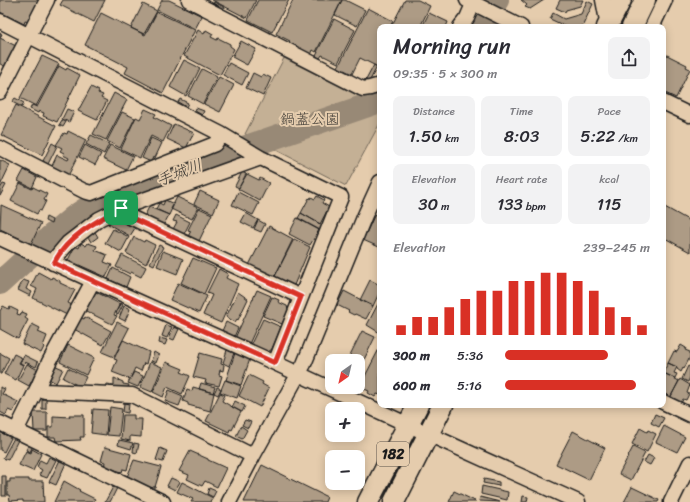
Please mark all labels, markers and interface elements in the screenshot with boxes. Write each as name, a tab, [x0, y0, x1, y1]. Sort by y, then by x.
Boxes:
text: Morning run	[393, 27, 511, 66]
button: share	[608, 37, 650, 79]
text: 09:35 · 5 × 300 m	[393, 62, 497, 85]
text: Distance	[413, 102, 455, 121]
text: Time	[510, 102, 533, 121]
text: Pace	[597, 102, 621, 121]
park label: 鍋蓋公園	[280, 106, 340, 132]
text: 1.50	[408, 121, 442, 151]
text: 8:03	[504, 121, 539, 151]
text: 5:22	[580, 121, 615, 151]
text: km	[442, 129, 459, 148]
text: /km	[615, 129, 638, 148]
water label: 手城川	[152, 150, 207, 195]
text: Elevation	[412, 170, 456, 189]
text: Heart rate	[496, 170, 547, 189]
text: kcal	[599, 170, 619, 189]
text: 30	[418, 189, 438, 219]
text: 133	[497, 189, 523, 219]
text: 115	[597, 189, 622, 219]
pin	[104, 191, 138, 225]
icon: arrive	[110, 197, 132, 219]
text: m	[438, 197, 450, 216]
text: bpm	[523, 197, 546, 216]
text: Elevation	[393, 236, 446, 259]
text: 239–245 m	[583, 236, 650, 259]
text: 300 m	[393, 344, 430, 367]
text: 5:36	[457, 344, 483, 367]
north arrow	[325, 354, 365, 394]
map controls	[325, 354, 365, 490]
text: 600 m	[393, 374, 430, 397]
text: 5:16	[457, 374, 482, 397]
button: +	[325, 402, 365, 442]
road number: 182	[377, 442, 409, 466]
button: −	[325, 450, 365, 490]

